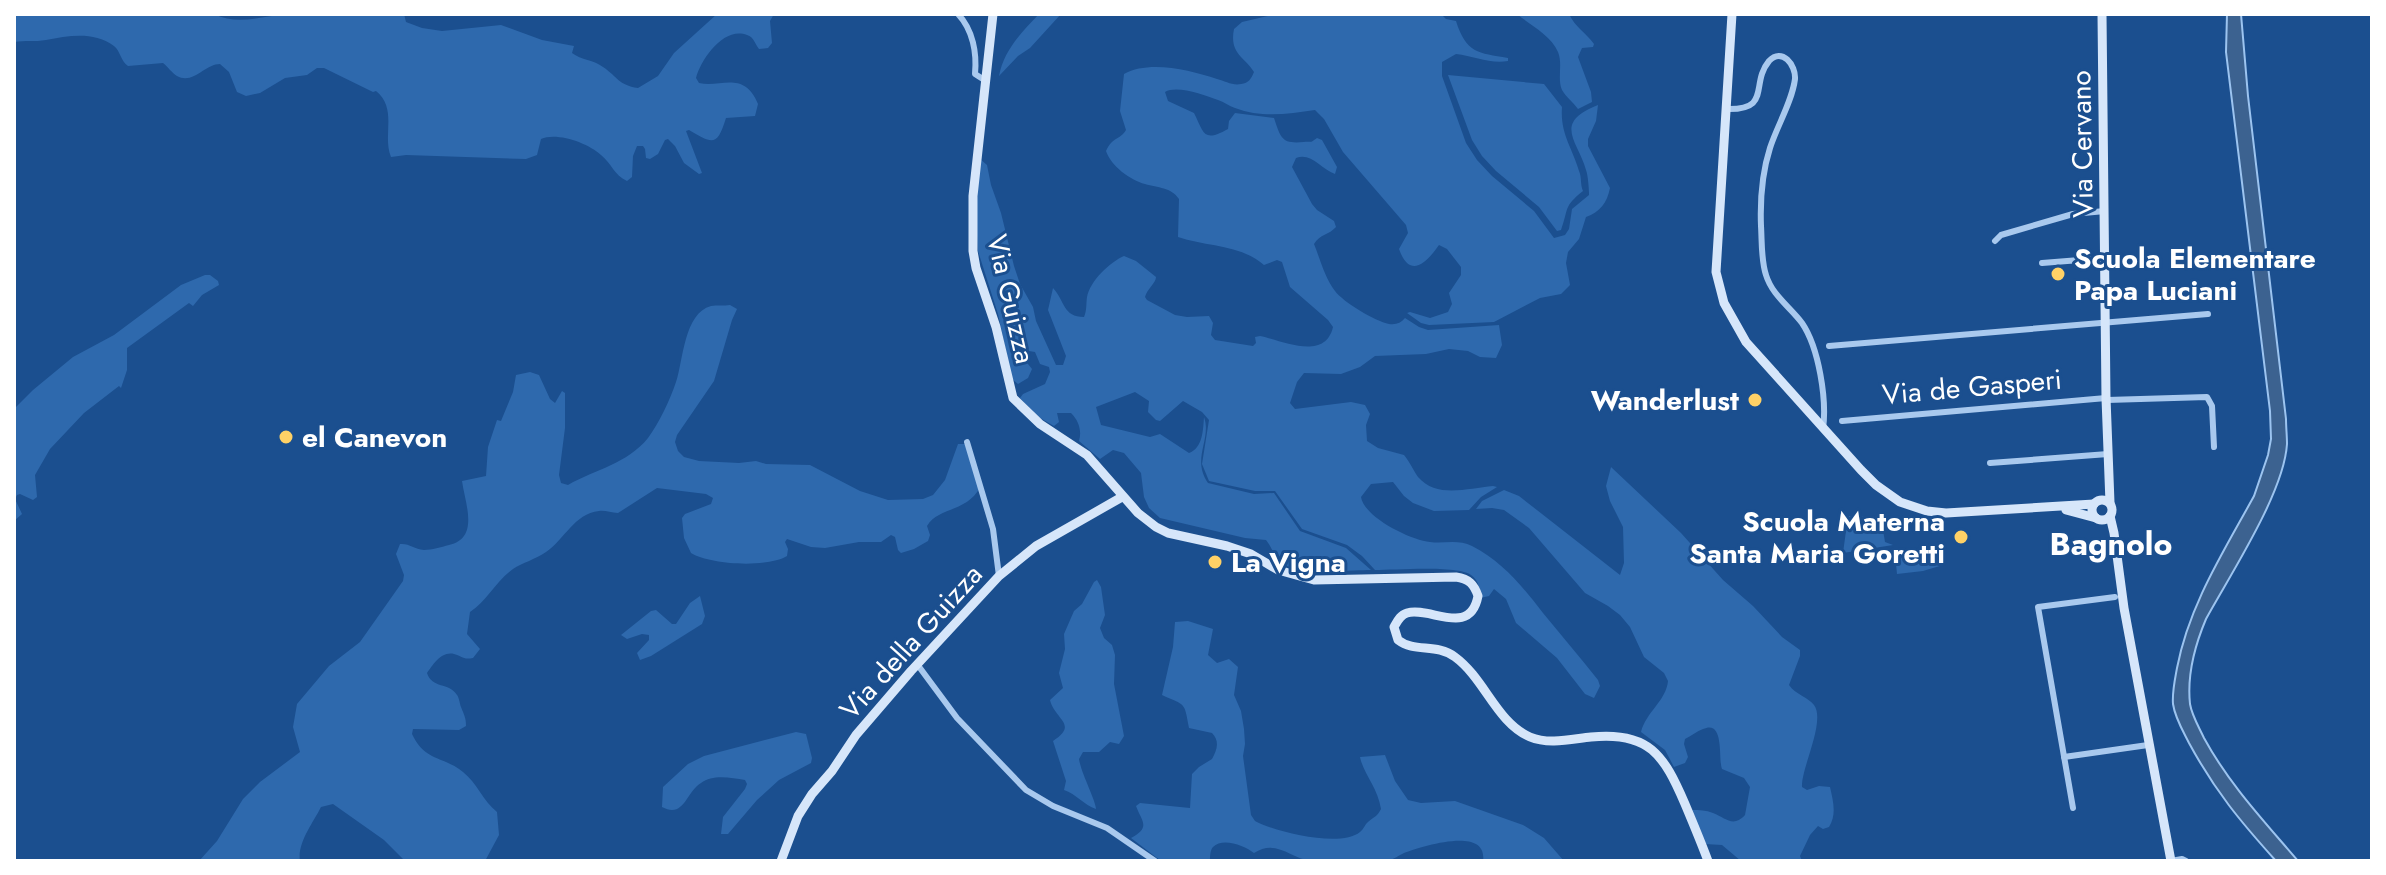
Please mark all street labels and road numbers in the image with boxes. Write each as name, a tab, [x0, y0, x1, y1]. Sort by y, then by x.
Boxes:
street label: Via Cervano	[2060, 70, 2104, 218]
street label: Via Guizza	[976, 230, 1046, 368]
street label: Via de Gasperi	[1880, 359, 2064, 415]
street label: Via della Guizza	[830, 555, 992, 729]

